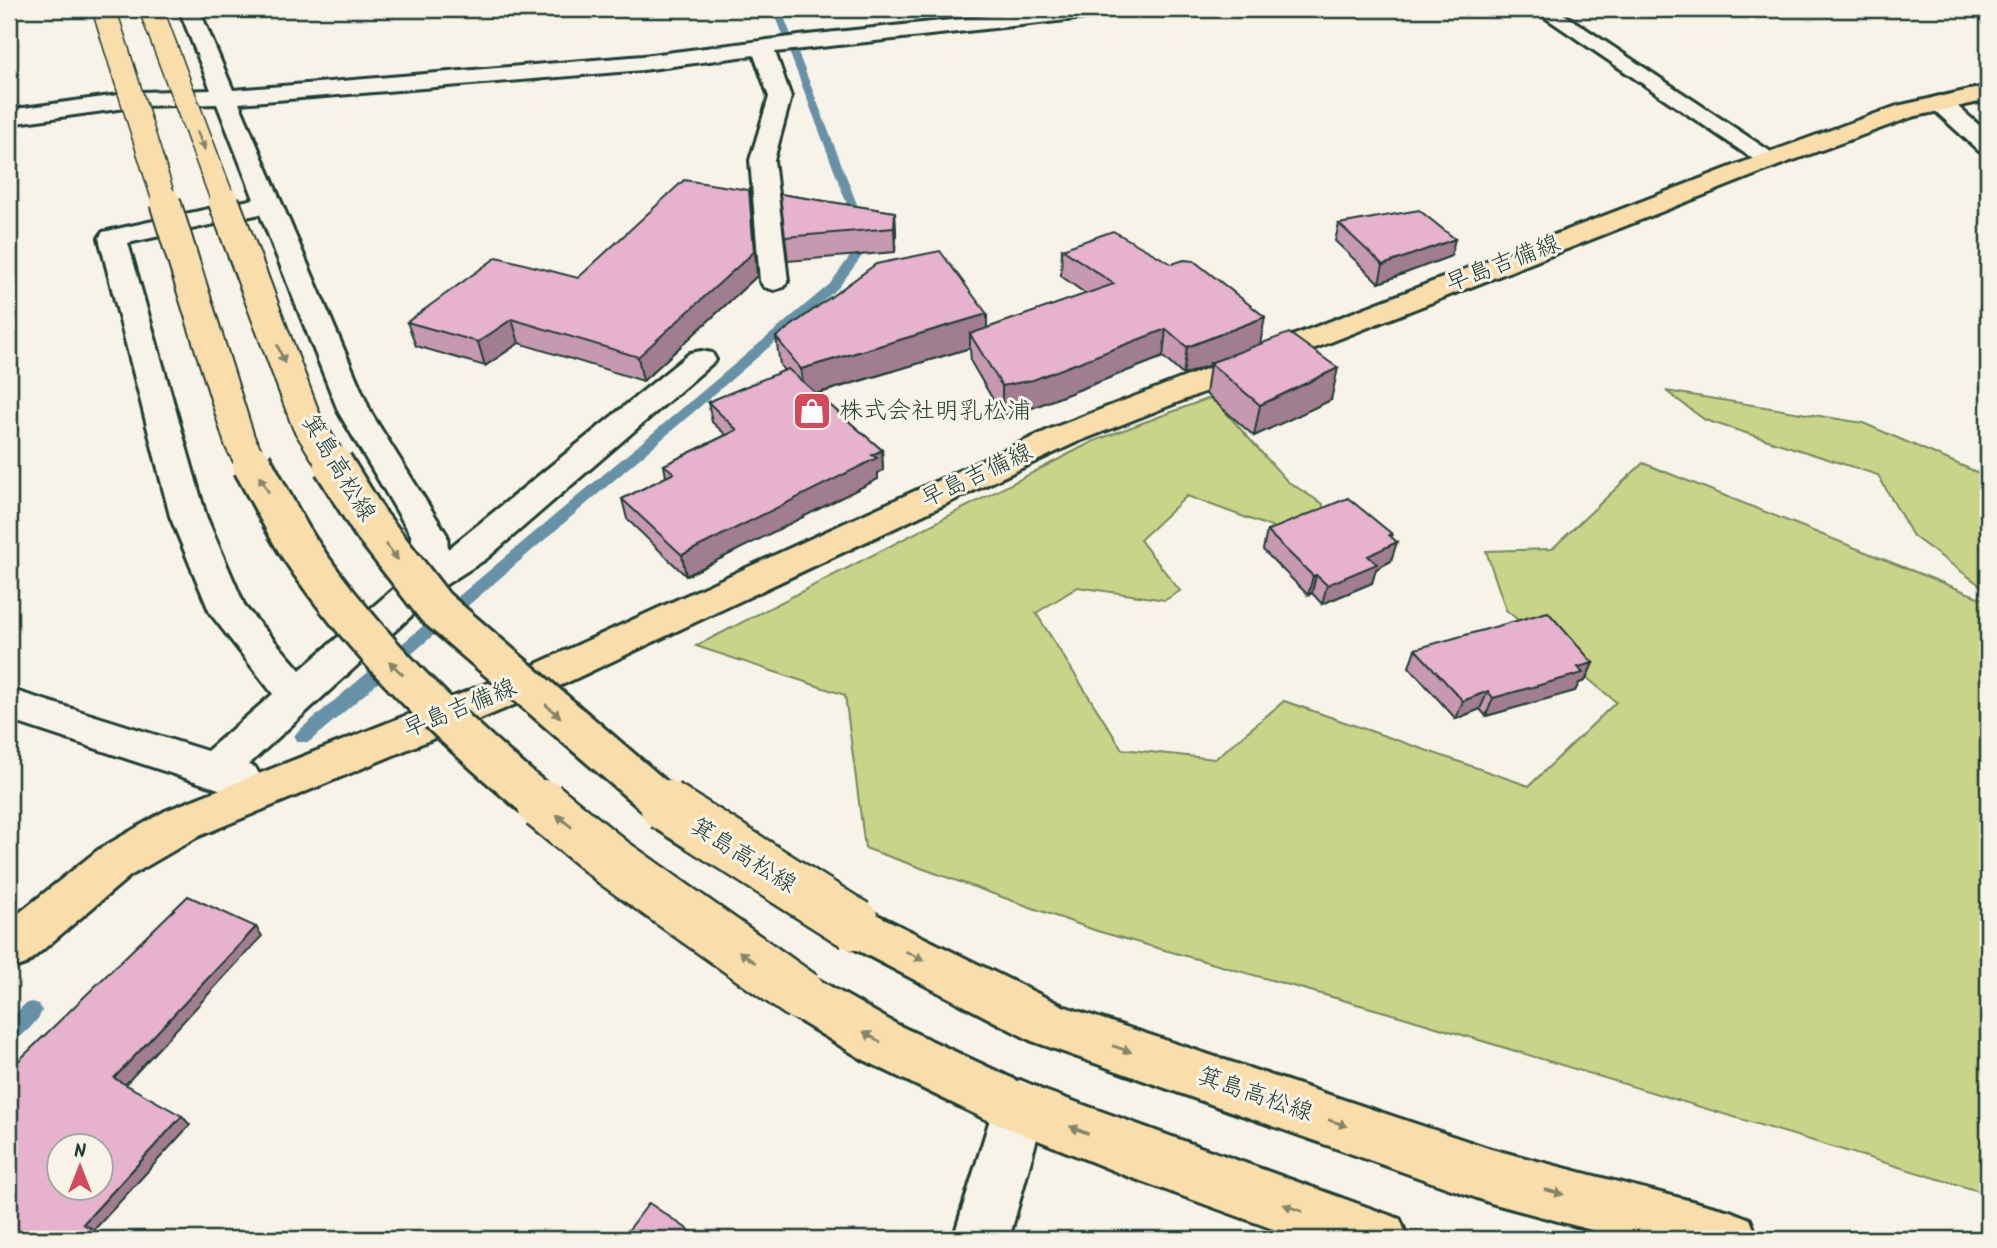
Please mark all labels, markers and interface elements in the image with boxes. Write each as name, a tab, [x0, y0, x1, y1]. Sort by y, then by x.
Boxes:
one-way arrow	[196, 131, 207, 152]
street label: 早島吉備線	[1440, 224, 1566, 304]
one-way arrow	[276, 344, 287, 365]
shop icon: 株式会社明乳松浦	[791, 390, 833, 432]
place label: 株式会社明乳松浦	[839, 392, 1031, 431]
street label: 箕島高松線	[290, 407, 386, 529]
street label: 早島吉備線	[914, 433, 1040, 519]
one-way arrow	[258, 474, 270, 494]
one-way arrow	[384, 543, 399, 560]
one-way arrow	[389, 660, 405, 677]
street label: 早島吉備線	[397, 668, 523, 750]
one-way arrow	[545, 703, 562, 718]
street label: 箕島高松線	[682, 808, 804, 904]
one-way arrow	[555, 814, 573, 829]
one-way arrow	[738, 950, 756, 964]
one-way arrow	[905, 951, 925, 962]
one-way arrow	[862, 1031, 881, 1043]
one-way arrow	[1112, 1044, 1133, 1055]
street label: 箕島高松線	[1192, 1057, 1318, 1133]
one-way arrow	[1327, 1118, 1348, 1129]
one-way arrow	[1069, 1124, 1090, 1135]
north arrow	[46, 1132, 116, 1202]
text: N	[74, 1137, 86, 1167]
one-way arrow	[1544, 1188, 1565, 1198]
one-way arrow	[1282, 1202, 1303, 1213]

